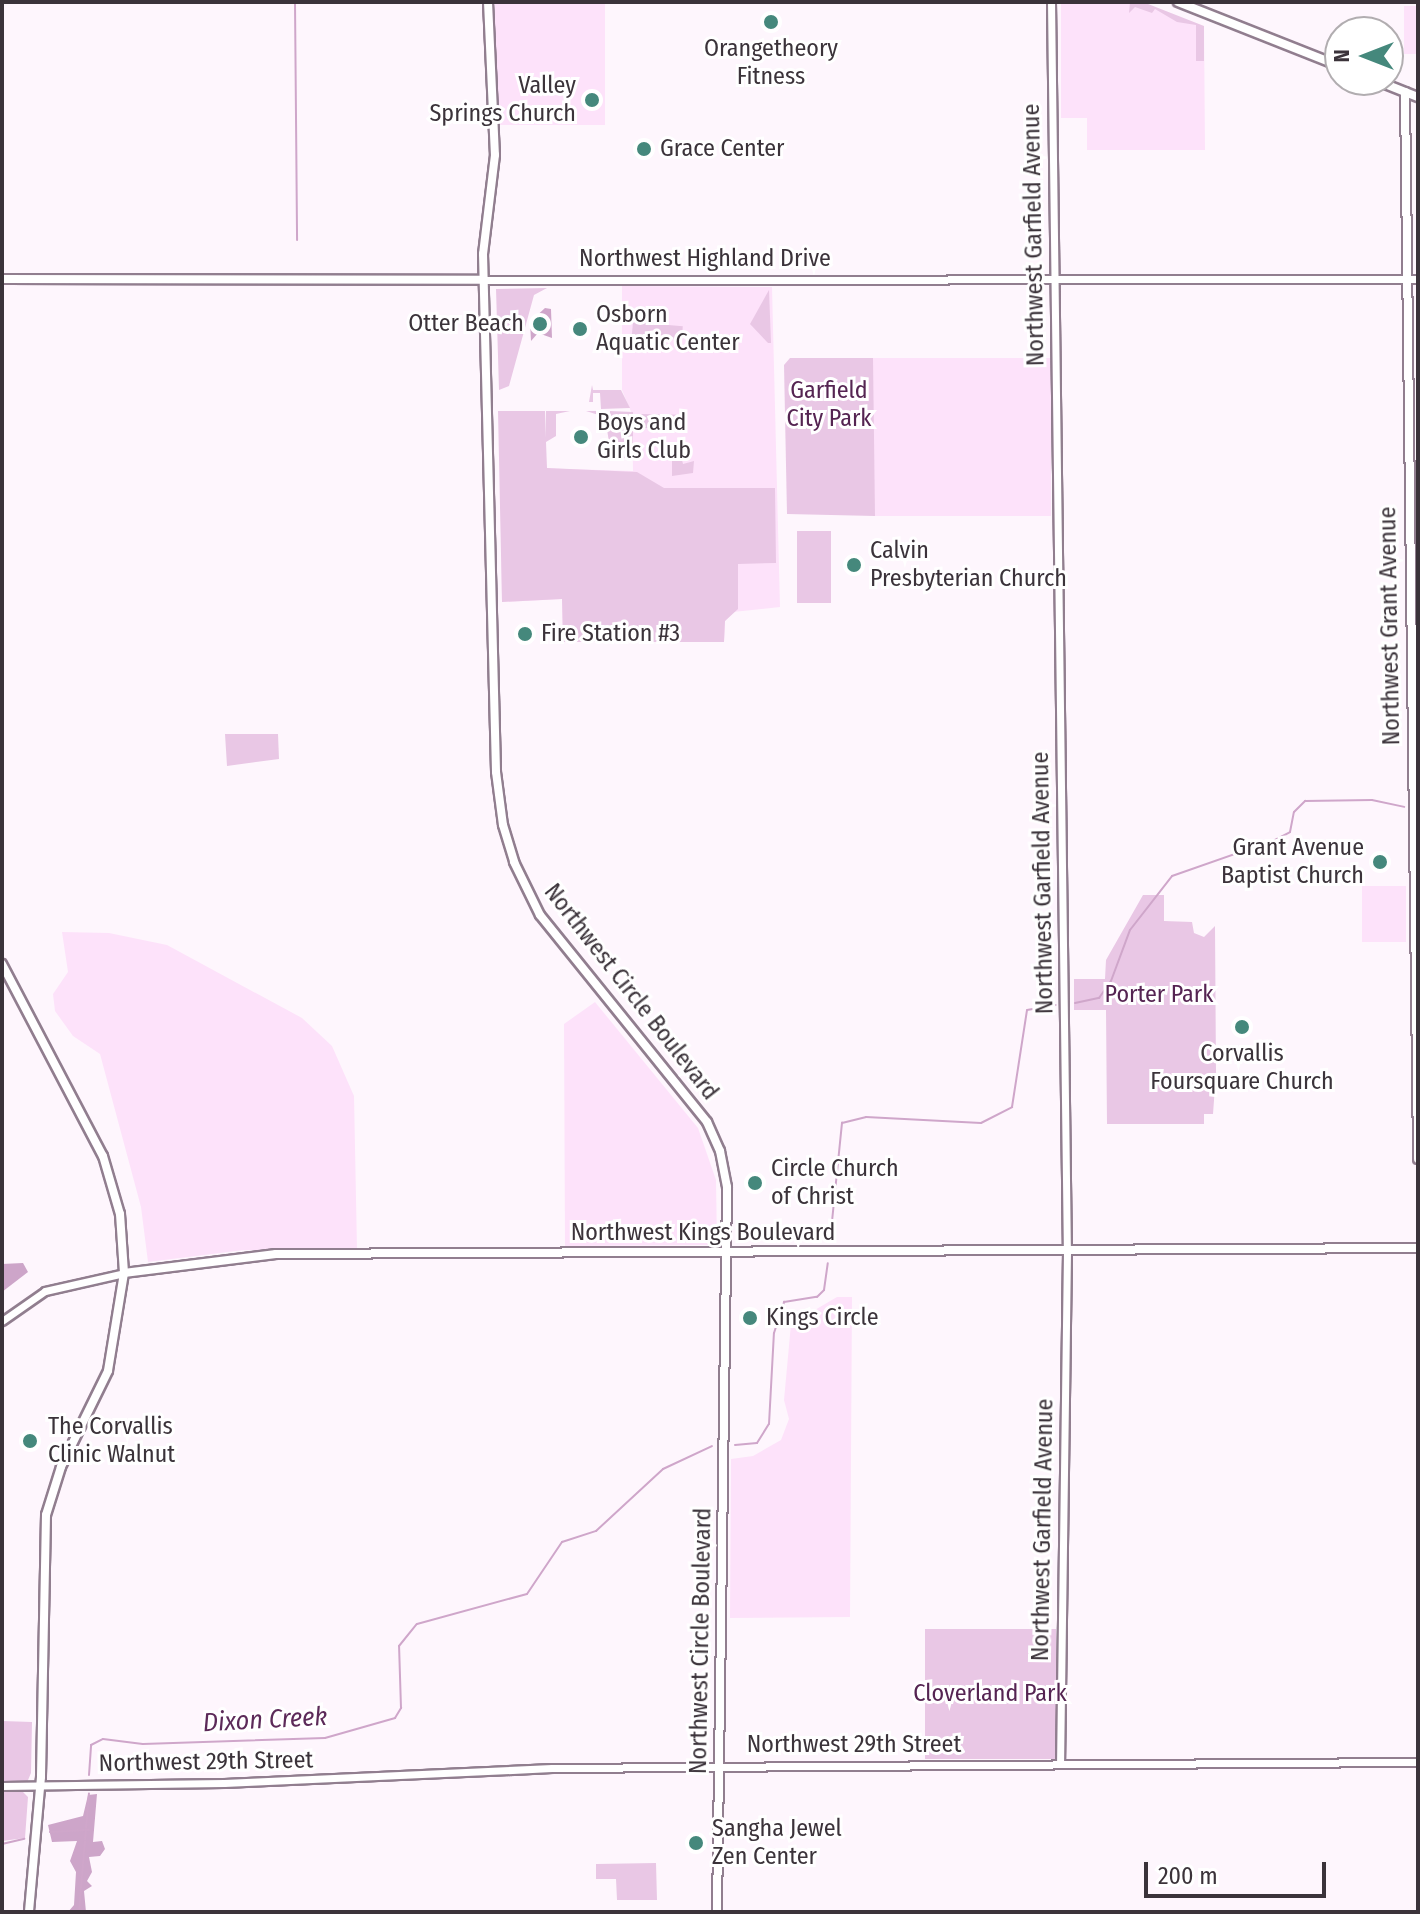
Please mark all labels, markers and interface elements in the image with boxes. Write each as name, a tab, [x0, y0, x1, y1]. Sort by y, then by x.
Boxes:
marker: Orangetheory Fitness	[762, 13, 780, 31]
north arrow	[1324, 16, 1404, 96]
place label: Orangetheory Fitness	[704, 35, 838, 91]
text: N	[1328, 49, 1355, 63]
place label: Valley Springs Church	[429, 72, 576, 128]
marker: Valley Springs Church	[583, 91, 601, 109]
street label: Northwest Garfield Avenue	[1017, 104, 1051, 366]
place label: Grace Center	[660, 135, 784, 163]
marker: Grace Center	[635, 140, 653, 158]
street label: Northwest Highland Drive	[579, 245, 831, 273]
place label: Osborn Aquatic Center	[596, 301, 740, 357]
place label: Otter Beach	[408, 310, 524, 338]
marker: Otter Beach	[531, 315, 549, 333]
marker: Osborn Aquatic Center	[571, 320, 589, 338]
park label: Garfield City Park	[787, 377, 871, 433]
place label: Boys and Girls Club	[597, 409, 691, 465]
marker: Boys and Girls Club	[572, 428, 590, 446]
street label: Northwest Grant Avenue	[1374, 506, 1406, 746]
place label: Calvin Presbyterian Church	[870, 537, 1067, 593]
marker: Calvin Presbyterian Church	[845, 556, 863, 574]
place label: Fire Station #3	[541, 620, 680, 648]
marker: Fire Station #3	[516, 625, 534, 643]
street label: Northwest Garfield Avenue	[1026, 752, 1060, 1014]
place label: Grant Avenue Baptist Church	[1221, 834, 1364, 890]
marker: Grant Avenue Baptist Church	[1371, 853, 1389, 871]
street label: Northwest Circle Boulevard	[538, 878, 724, 1106]
park label: Porter Park	[1105, 981, 1213, 1009]
marker: Corvallis Foursquare Church	[1233, 1018, 1251, 1036]
place label: Corvallis Foursquare Church	[1150, 1040, 1334, 1096]
place label: Circle Church of Christ	[771, 1155, 899, 1211]
marker: Circle Church of Christ	[746, 1174, 764, 1192]
street label: Northwest Kings Boulevard	[571, 1219, 835, 1247]
place label: Kings Circle	[766, 1304, 879, 1332]
marker: Kings Circle	[741, 1309, 759, 1327]
street label: Northwest Garfield Avenue	[1026, 1399, 1060, 1661]
place label: The Corvallis Clinic Walnut	[48, 1413, 175, 1469]
marker: The Corvallis Clinic Walnut	[19, 1430, 41, 1452]
street label: Northwest Circle Boulevard	[684, 1508, 718, 1774]
park label: Cloverland Park	[913, 1680, 1067, 1708]
water label: Dixon Creek	[202, 1701, 328, 1739]
street label: Northwest 29th Street	[747, 1731, 961, 1759]
street label: Northwest 29th Street	[98, 1746, 314, 1778]
place label: Sangha Jewel Zen Center	[712, 1815, 842, 1871]
marker: Sangha Jewel Zen Center	[687, 1834, 705, 1852]
scale bar	[1148, 1846, 1330, 1896]
text: 200 m	[1158, 1862, 1218, 1890]

